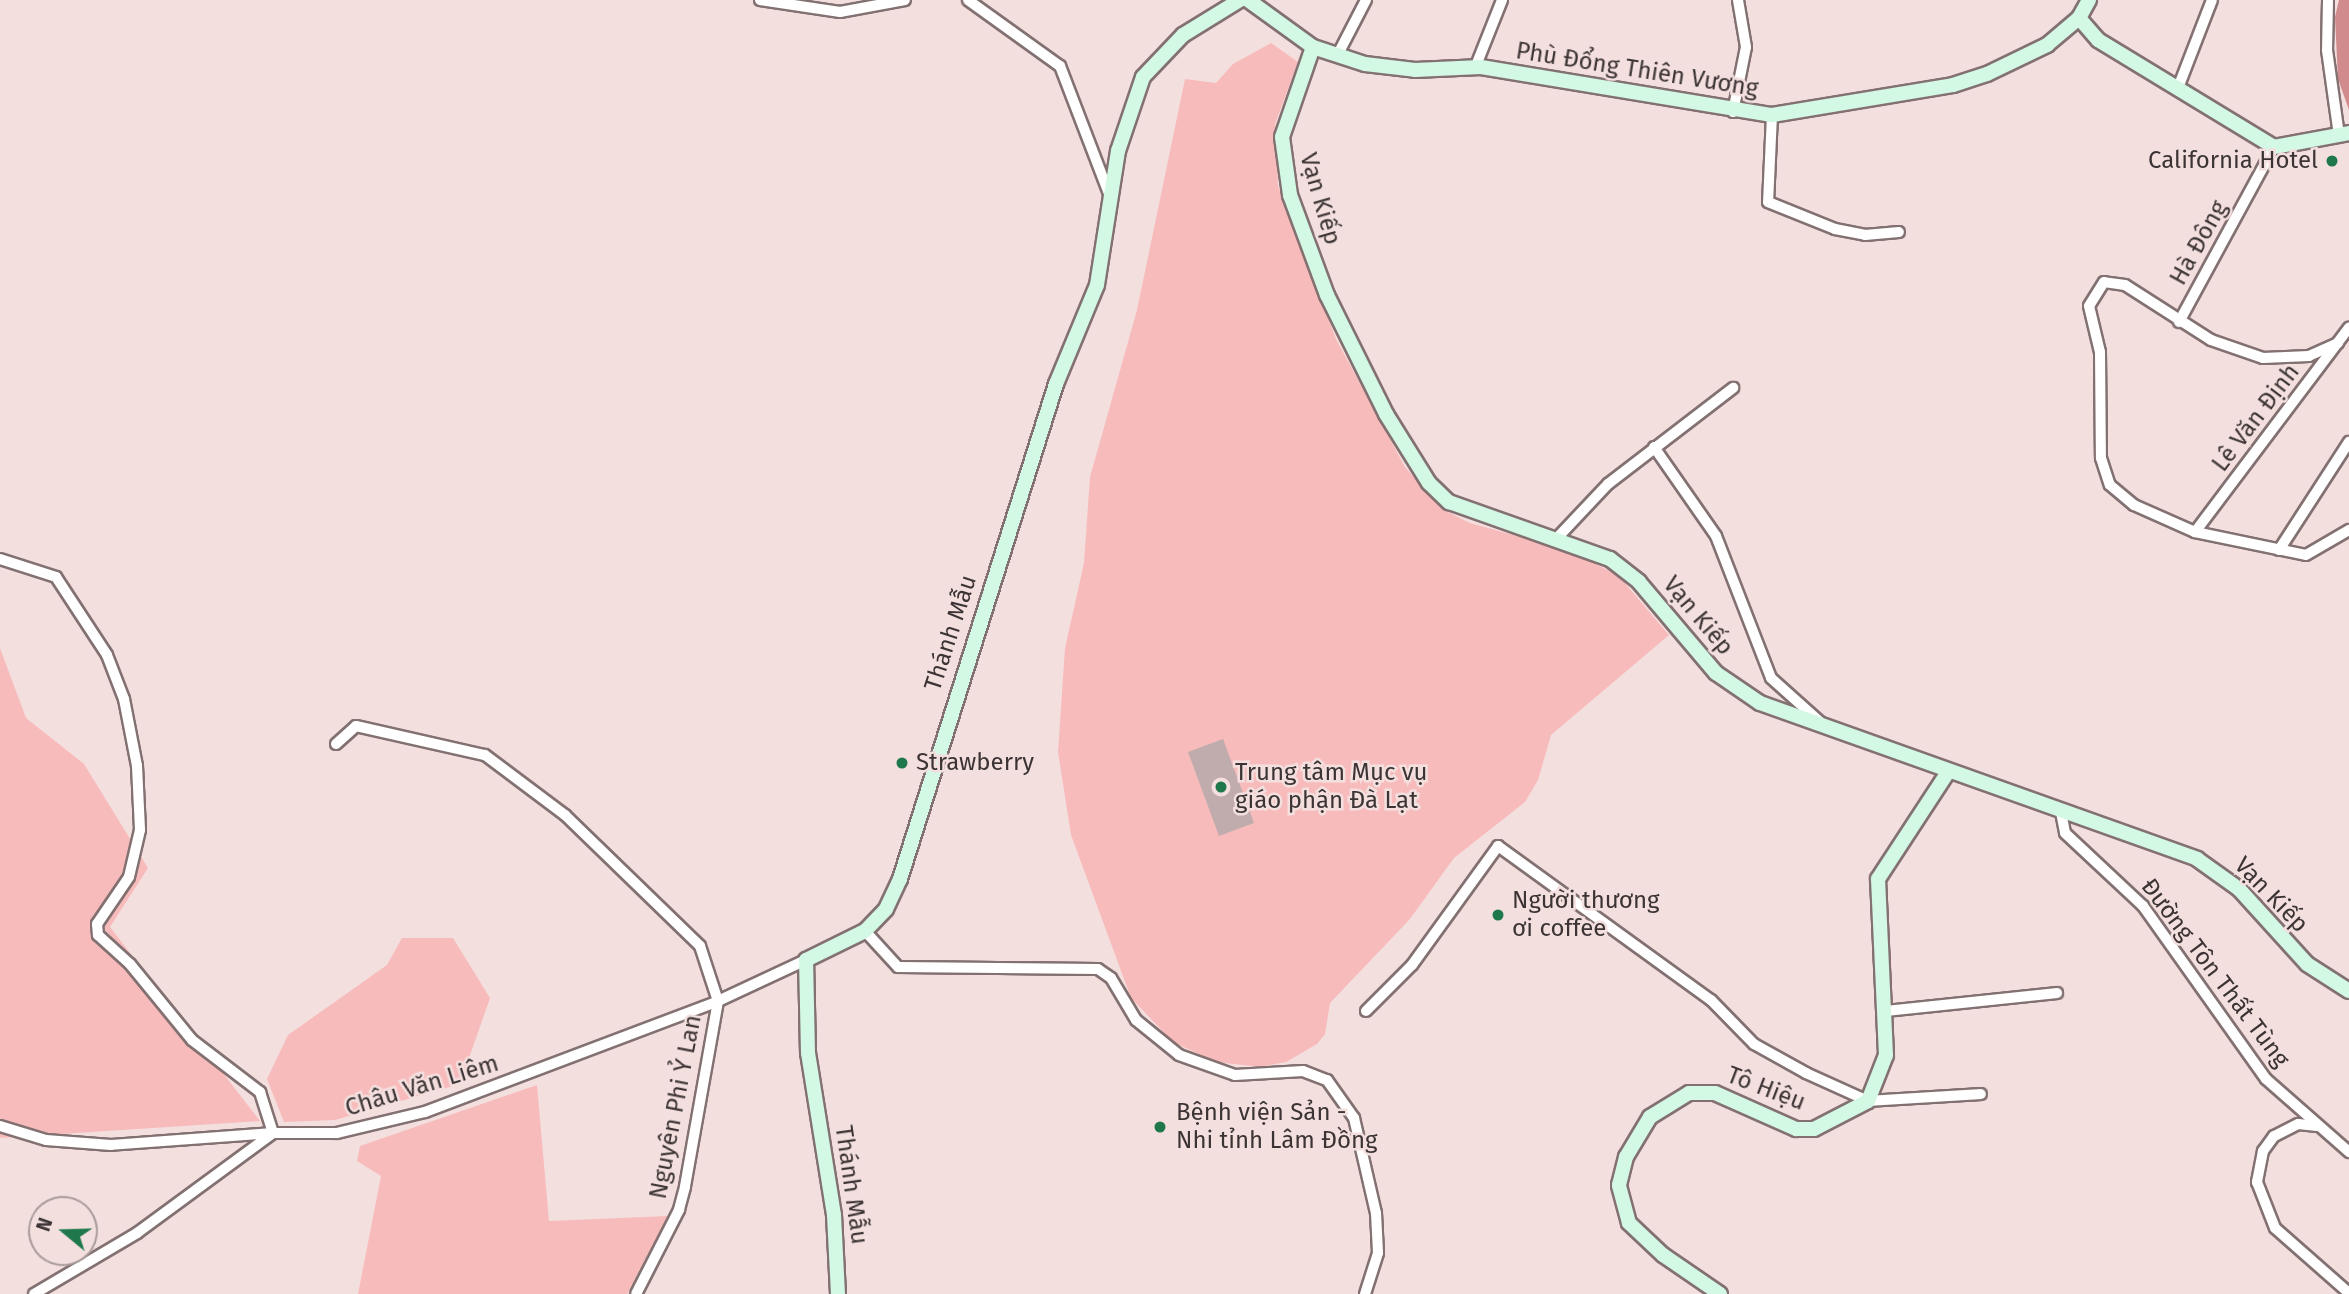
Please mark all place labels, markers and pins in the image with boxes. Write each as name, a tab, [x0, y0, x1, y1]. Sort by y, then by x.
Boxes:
place label: California Hotel	[2148, 147, 2318, 175]
marker: California Hotel	[2324, 153, 2340, 169]
place label: Strawberry	[916, 749, 1034, 777]
marker: Strawberry	[894, 755, 910, 771]
place label: Trung tâm Mục vụ giáo phận Đà Lạt	[1235, 759, 1428, 815]
marker: Trung tâm Mục vụ giáo phận Đà Lạt	[1213, 779, 1229, 795]
place label: Người thương ơi coffee	[1512, 887, 1659, 943]
marker: Người thương ơi coffee	[1490, 907, 1506, 923]
place label: Bệnh viện Sản - Nhi tỉnh Lâm Đồng	[1176, 1099, 1378, 1155]
marker: Bệnh viện Sản - Nhi tỉnh Lâm Đồng	[1150, 1117, 1170, 1137]

